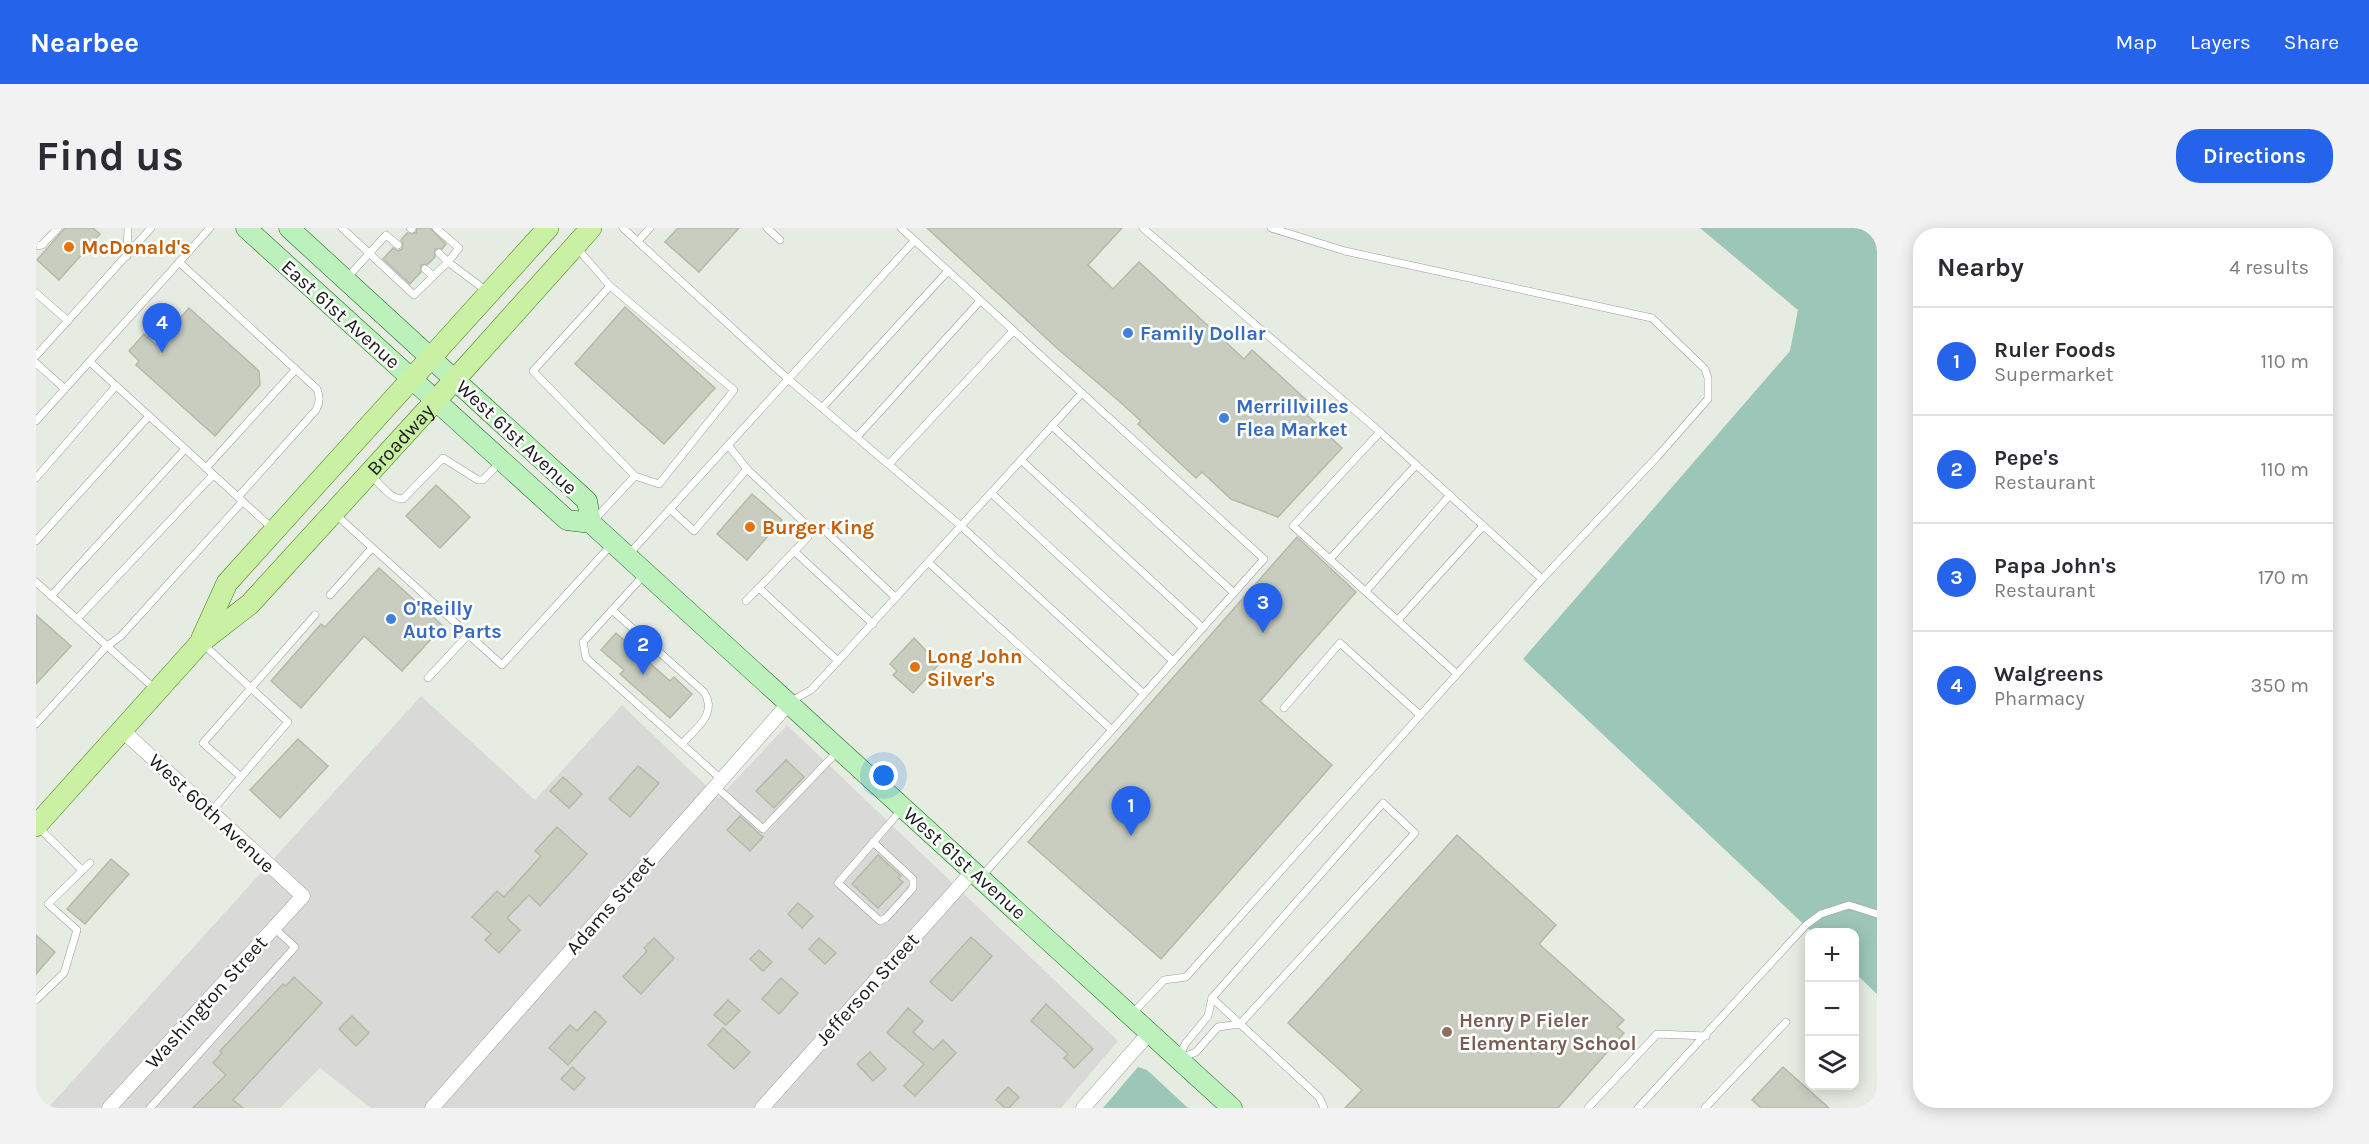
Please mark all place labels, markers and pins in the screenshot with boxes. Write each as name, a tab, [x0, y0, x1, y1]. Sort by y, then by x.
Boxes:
place label: McDonald's	[81, 236, 191, 259]
marker: McDonald's	[62, 240, 76, 254]
pin: 4	[142, 304, 182, 353]
place label: Family Dollar	[1140, 322, 1266, 345]
marker: Family Dollar	[1121, 326, 1135, 340]
place label: Merrillvilles Flea Market	[1236, 395, 1349, 441]
marker: Merrillvilles Flea Market	[1217, 411, 1231, 425]
place label: Burger King	[762, 516, 874, 539]
marker: Burger King	[743, 520, 757, 534]
pin: 3	[1244, 584, 1282, 633]
place label: O'Reilly Auto Parts	[403, 597, 502, 643]
marker: O'Reilly Auto Parts	[384, 612, 398, 626]
pin: 2	[624, 626, 662, 675]
place label: Long John Silver's	[927, 645, 1022, 691]
marker: Long John Silver's	[908, 660, 922, 674]
pin: 1	[1112, 786, 1150, 836]
place label: Henry P Fieler Elementary School	[1459, 1009, 1637, 1055]
marker: Henry P Fieler Elementary School	[1440, 1025, 1454, 1039]

